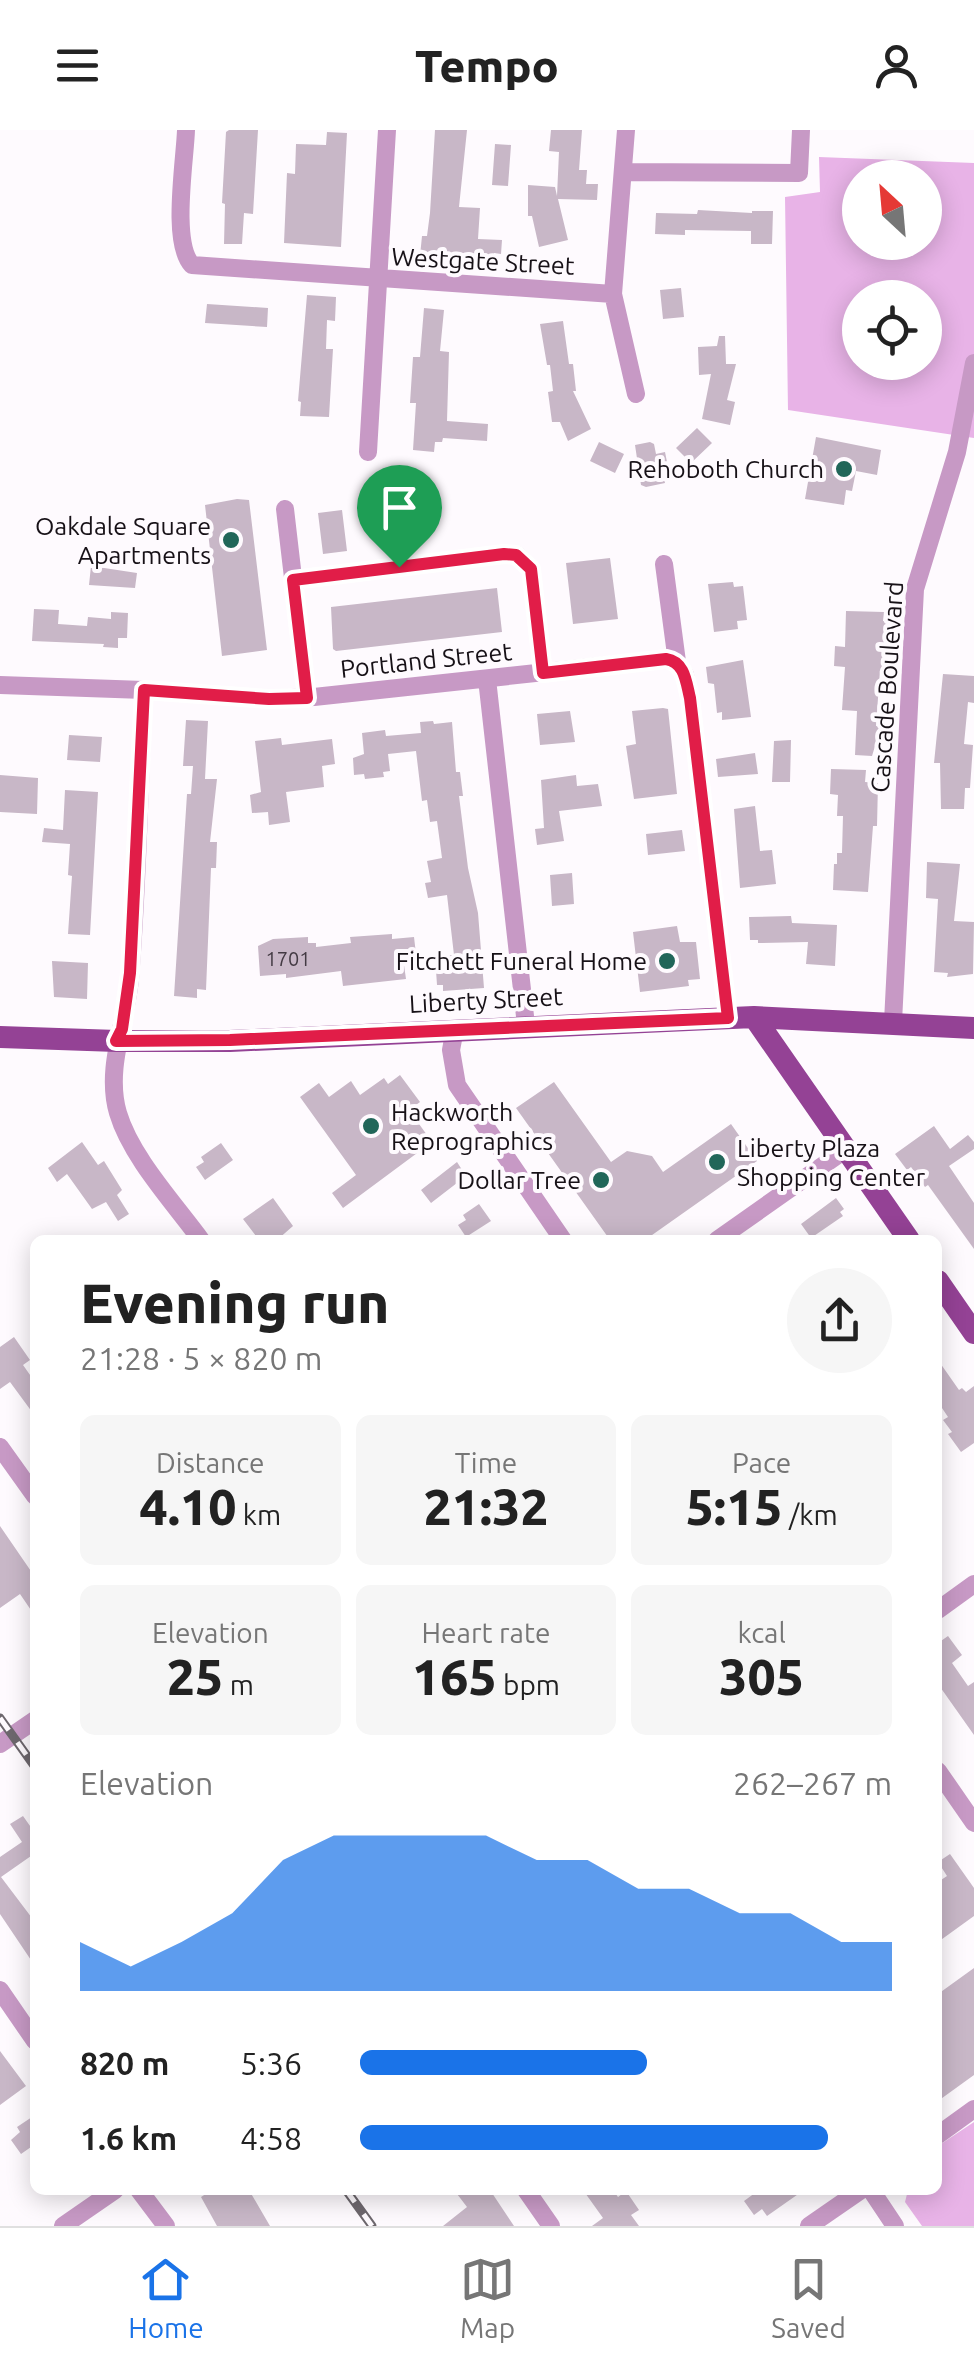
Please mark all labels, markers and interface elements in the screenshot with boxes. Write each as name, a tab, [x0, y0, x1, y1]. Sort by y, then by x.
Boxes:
icon: menu	[50, 38, 105, 93]
icon: person	[869, 38, 924, 93]
text: Tempo	[415, 40, 559, 91]
north arrow	[842, 160, 942, 260]
map controls	[842, 160, 942, 380]
street label: Westgate Street	[391, 242, 576, 280]
button: locate	[842, 280, 942, 380]
place label: Rehoboth Church	[627, 455, 824, 483]
marker: Rehoboth Church	[833, 458, 855, 480]
pin	[357, 465, 442, 568]
icon: arrive	[372, 480, 427, 535]
place label: Oakdale Square Apartments	[35, 512, 211, 569]
marker: Oakdale Square Apartments	[220, 529, 242, 551]
street label: Cascade Boulevard	[866, 580, 908, 794]
street label: Portland Street	[339, 637, 513, 683]
house number: 1701	[265, 947, 311, 970]
place label: Fitchett Funeral Home	[396, 947, 647, 975]
marker: Fitchett Funeral Home	[656, 950, 678, 972]
street label: Liberty Street	[408, 982, 564, 1018]
place label: Hackworth Reprographics	[391, 1098, 553, 1155]
marker: Hackworth Reprographics	[360, 1115, 382, 1137]
place label: Liberty Plaza Shopping Center	[737, 1134, 926, 1191]
marker: Liberty Plaza Shopping Center	[706, 1151, 728, 1173]
place label: Dollar Tree	[457, 1166, 581, 1194]
marker: Dollar Tree	[590, 1169, 612, 1191]
button: share	[787, 1268, 892, 1373]
text: Evening run	[80, 1272, 390, 1333]
text: 21:28 · 5 × 820 m	[80, 1340, 322, 1376]
text: Distance	[156, 1447, 265, 1478]
text: Time	[455, 1447, 517, 1478]
text: Pace	[732, 1447, 791, 1478]
text: 4.10	[140, 1478, 236, 1534]
text: 21:32	[423, 1478, 549, 1534]
text: 5:15	[686, 1478, 783, 1534]
text: km	[236, 1499, 281, 1530]
text: /km	[783, 1499, 838, 1530]
text: Elevation	[152, 1617, 269, 1648]
text: Heart rate	[422, 1617, 550, 1648]
text: kcal	[737, 1617, 786, 1648]
text: 25	[167, 1648, 223, 1704]
text: 165	[412, 1648, 497, 1704]
text: 305	[719, 1648, 804, 1704]
text: m	[223, 1669, 254, 1700]
text: bpm	[497, 1669, 560, 1700]
text: Elevation	[80, 1765, 213, 1801]
text: 262–267 m	[733, 1765, 892, 1801]
text: 820 m	[80, 2045, 169, 2081]
text: 5:36	[240, 2045, 302, 2081]
text: 1.6 km	[80, 2120, 177, 2156]
text: 4:58	[240, 2120, 302, 2156]
tab: Home	[128, 2252, 204, 2343]
tab: Map	[460, 2252, 515, 2343]
tab: Saved	[771, 2252, 846, 2343]

